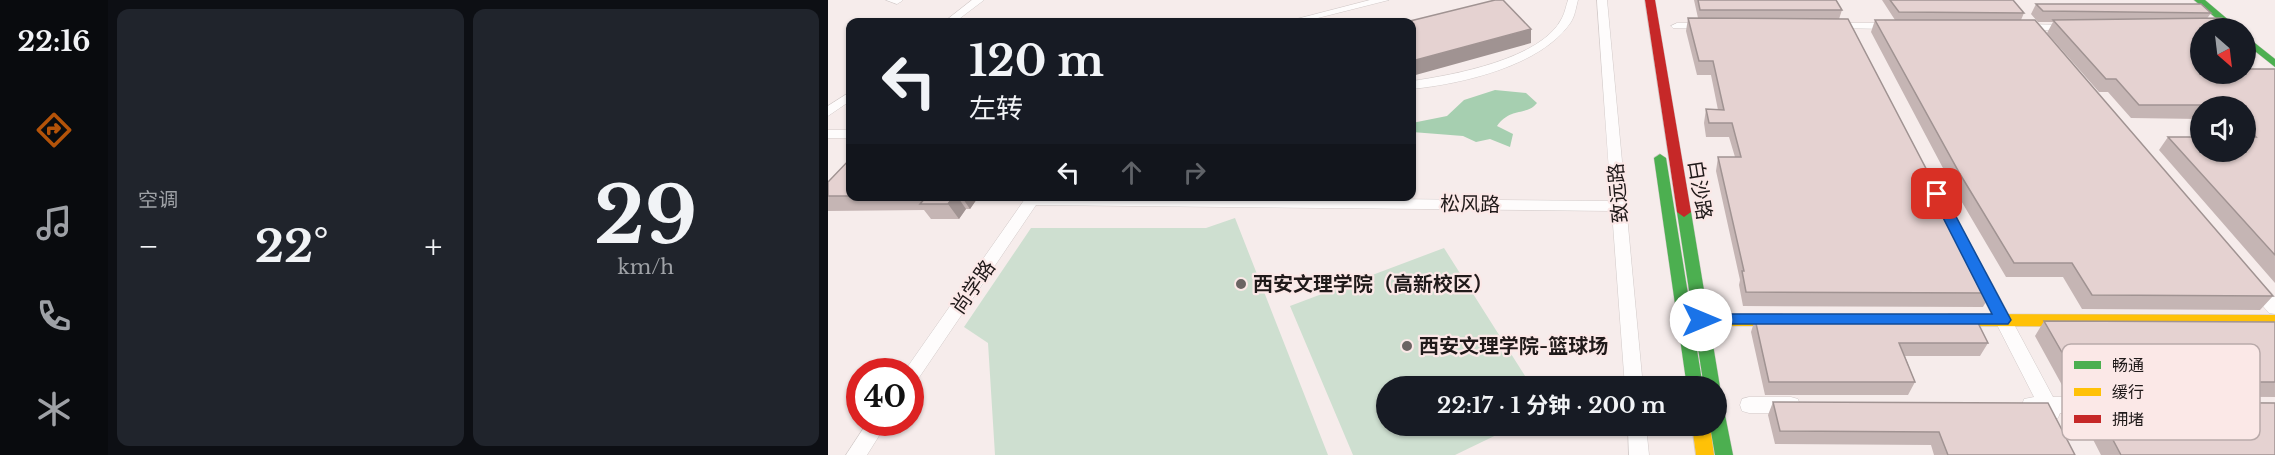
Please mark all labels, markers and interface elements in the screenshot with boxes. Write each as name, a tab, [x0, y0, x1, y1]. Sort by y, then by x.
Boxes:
north arrow	[2190, 18, 2256, 84]
map controls	[2190, 18, 2256, 162]
text: 22:16	[18, 25, 90, 58]
text: 120 m	[969, 35, 1104, 87]
icon: left	[870, 42, 948, 120]
text: 左转	[969, 92, 1023, 125]
button: sound	[2190, 96, 2256, 162]
icon: directions	[33, 109, 75, 151]
icon: left	[1052, 156, 1085, 189]
icon: ahead	[1115, 156, 1148, 189]
icon: right	[1178, 156, 1211, 189]
street label: 白沙路	[1683, 158, 1717, 222]
street label: 致远路	[1603, 162, 1633, 224]
text: 29	[594, 167, 697, 264]
pin	[1911, 168, 1962, 219]
icon: arrive	[1920, 177, 1953, 210]
text: 空调	[138, 188, 178, 212]
street label: 松风路	[1440, 191, 1500, 217]
icon: music	[33, 202, 75, 244]
text: 22°	[255, 218, 328, 274]
text: −	[138, 226, 159, 267]
text: +	[424, 226, 443, 267]
text: km/h	[617, 255, 674, 279]
street label: 尚学路	[946, 256, 1000, 318]
place label: 西安文理学院（高新校区）	[1253, 272, 1493, 296]
marker: 西安文理学院（高新校区）	[1234, 277, 1248, 291]
position arrow	[1669, 288, 1733, 352]
icon: phone	[33, 295, 75, 337]
place label: 西安文理学院-篮球场	[1419, 334, 1608, 358]
marker: 西安文理学院-篮球场	[1400, 339, 1414, 353]
legend	[2062, 344, 2260, 440]
text: 畅通	[2112, 355, 2144, 375]
speed limit sign: 40	[846, 358, 924, 436]
text: 缓行	[2112, 382, 2144, 402]
icon: climate	[33, 388, 75, 430]
text: 22:17 · 1 分钟 · 200 m	[1437, 392, 1666, 419]
text: 拥堵	[2112, 409, 2144, 429]

